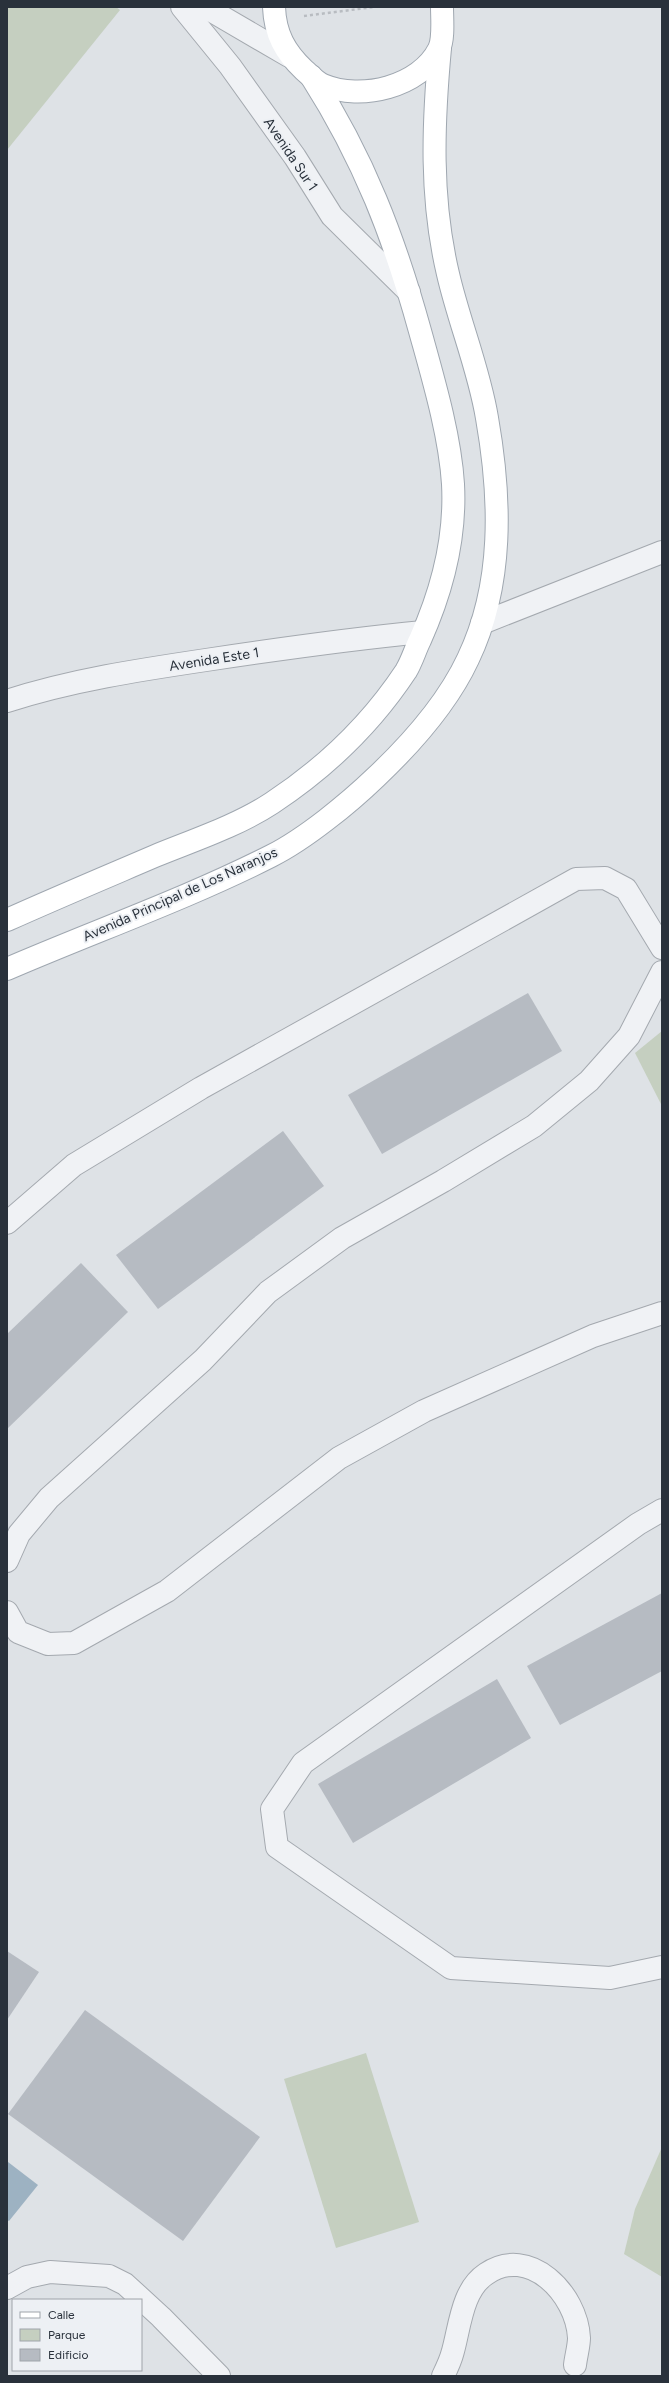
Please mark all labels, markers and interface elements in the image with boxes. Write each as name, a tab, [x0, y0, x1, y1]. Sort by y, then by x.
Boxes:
street label: Avenida Sur 1	[260, 115, 321, 194]
street label: Avenida Este 1	[168, 644, 260, 675]
street label: Avenida Principal de Los Naranjos	[80, 844, 280, 945]
legend	[12, 2299, 142, 2371]
text: Calle	[48, 2308, 75, 2322]
text: Parque	[48, 2328, 86, 2342]
text: Edificio	[48, 2348, 88, 2362]

